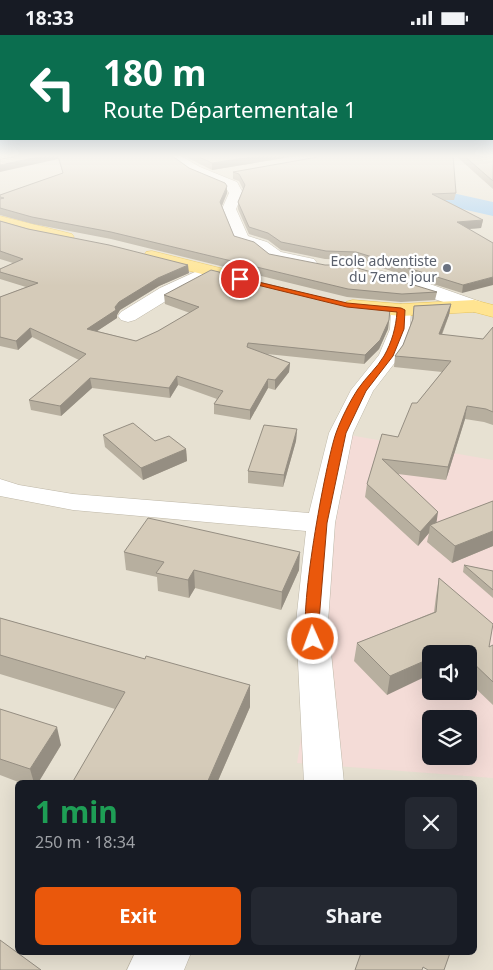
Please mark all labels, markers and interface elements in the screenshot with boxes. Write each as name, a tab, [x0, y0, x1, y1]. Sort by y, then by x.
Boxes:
text: 18:33	[25, 5, 74, 31]
text: 180 m	[103, 49, 206, 96]
icon: left	[20, 55, 85, 120]
text: Route Départementale 1	[103, 94, 357, 124]
place label: Ecole adventiste du 7eme jour	[330, 251, 437, 286]
pin	[219, 258, 261, 300]
marker: Ecole adventiste du 7eme jour	[441, 262, 453, 274]
icon: arrive	[226, 265, 254, 293]
position arrow	[286, 612, 338, 664]
map controls	[422, 645, 477, 765]
button: sound	[422, 645, 477, 700]
button: layers	[422, 710, 477, 765]
text: 1 min	[35, 791, 118, 832]
button: close	[405, 797, 457, 849]
text: 250 m · 18:34	[35, 831, 135, 853]
button: Exit	[35, 887, 241, 945]
button: Share	[251, 887, 457, 945]

